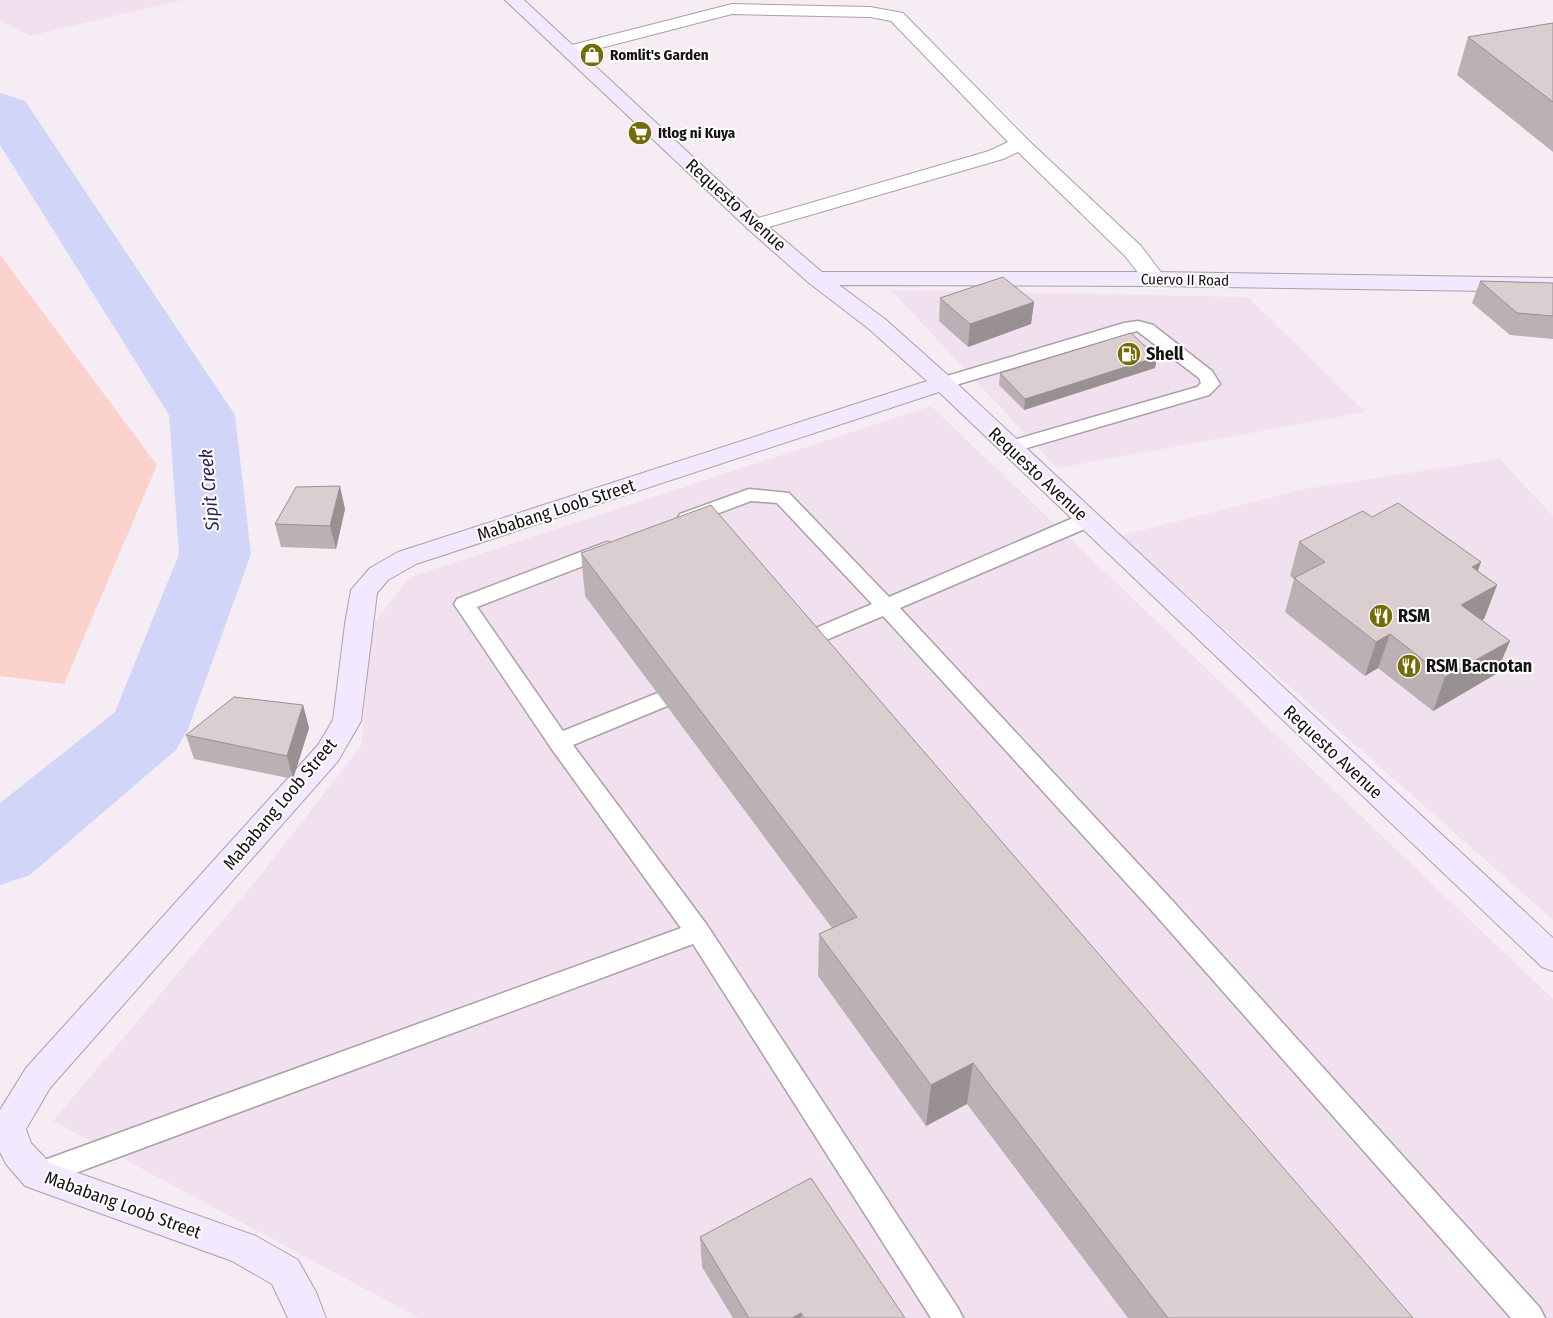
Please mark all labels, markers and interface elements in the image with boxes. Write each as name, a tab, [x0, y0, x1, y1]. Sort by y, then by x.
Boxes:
shop icon: Romlit's Garden	[579, 42, 605, 68]
place label: Romlit's Garden	[610, 46, 709, 64]
supermarket icon: Itlog ni Kuya	[627, 120, 653, 146]
place label: Itlog ni Kuya	[658, 124, 736, 142]
street label: Requesto Avenue	[681, 154, 791, 256]
street label: Cuervo II Road	[1141, 270, 1229, 290]
fuel station icon: Shell	[1116, 341, 1142, 367]
place label: Shell	[1146, 343, 1184, 365]
street label: Requesto Avenue	[984, 422, 1092, 526]
water label: Sipit Creek	[194, 448, 224, 533]
street label: Mababang Loob Street	[474, 474, 638, 546]
restaurant icon: RSM	[1368, 603, 1394, 629]
place label: RSM	[1398, 605, 1430, 627]
restaurant icon: RSM Bacnotan	[1396, 653, 1422, 679]
place label: RSM Bacnotan	[1426, 655, 1532, 677]
street label: Requesto Avenue	[1279, 700, 1387, 804]
street label: Mababang Loob Street	[219, 734, 341, 874]
street label: Mababang Loob Street	[42, 1166, 204, 1244]

